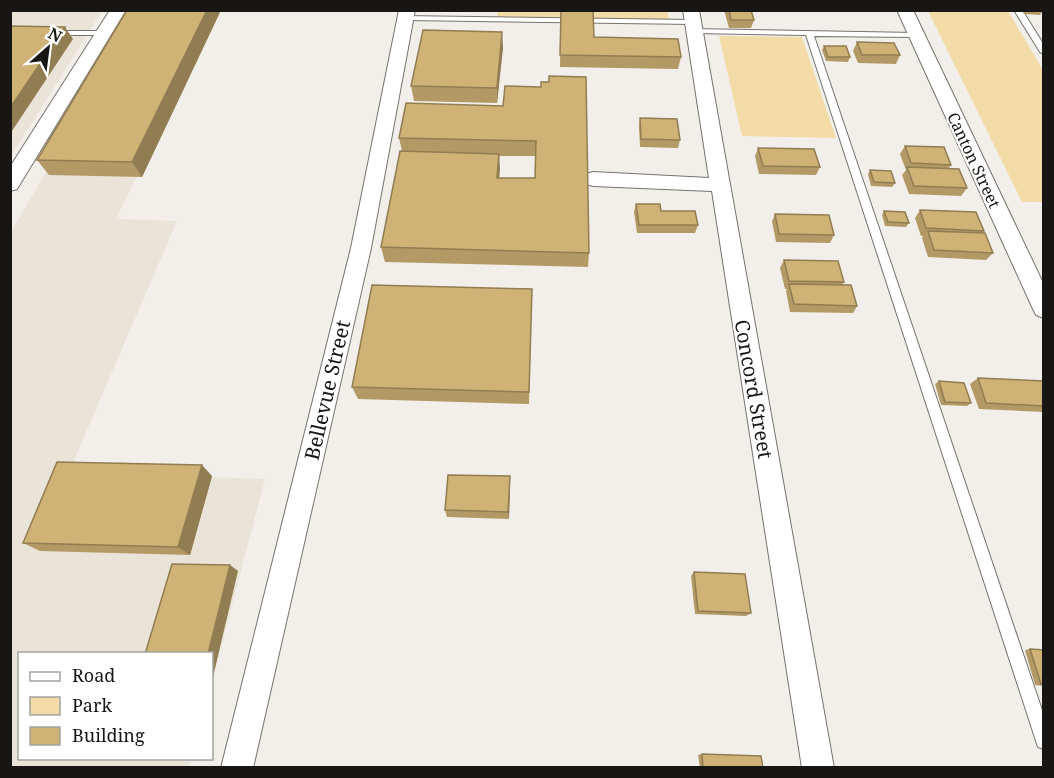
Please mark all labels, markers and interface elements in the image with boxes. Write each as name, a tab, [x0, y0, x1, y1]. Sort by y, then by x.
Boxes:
north arrow	[18, 18, 78, 78]
text: N	[44, 22, 66, 48]
street label: Canton Street	[942, 109, 1006, 212]
street label: Bellevue Street	[298, 317, 356, 463]
street label: Concord Street	[728, 317, 780, 461]
legend	[18, 652, 213, 760]
text: Road	[72, 663, 115, 687]
text: Park	[72, 693, 112, 717]
text: Building	[72, 723, 145, 747]

